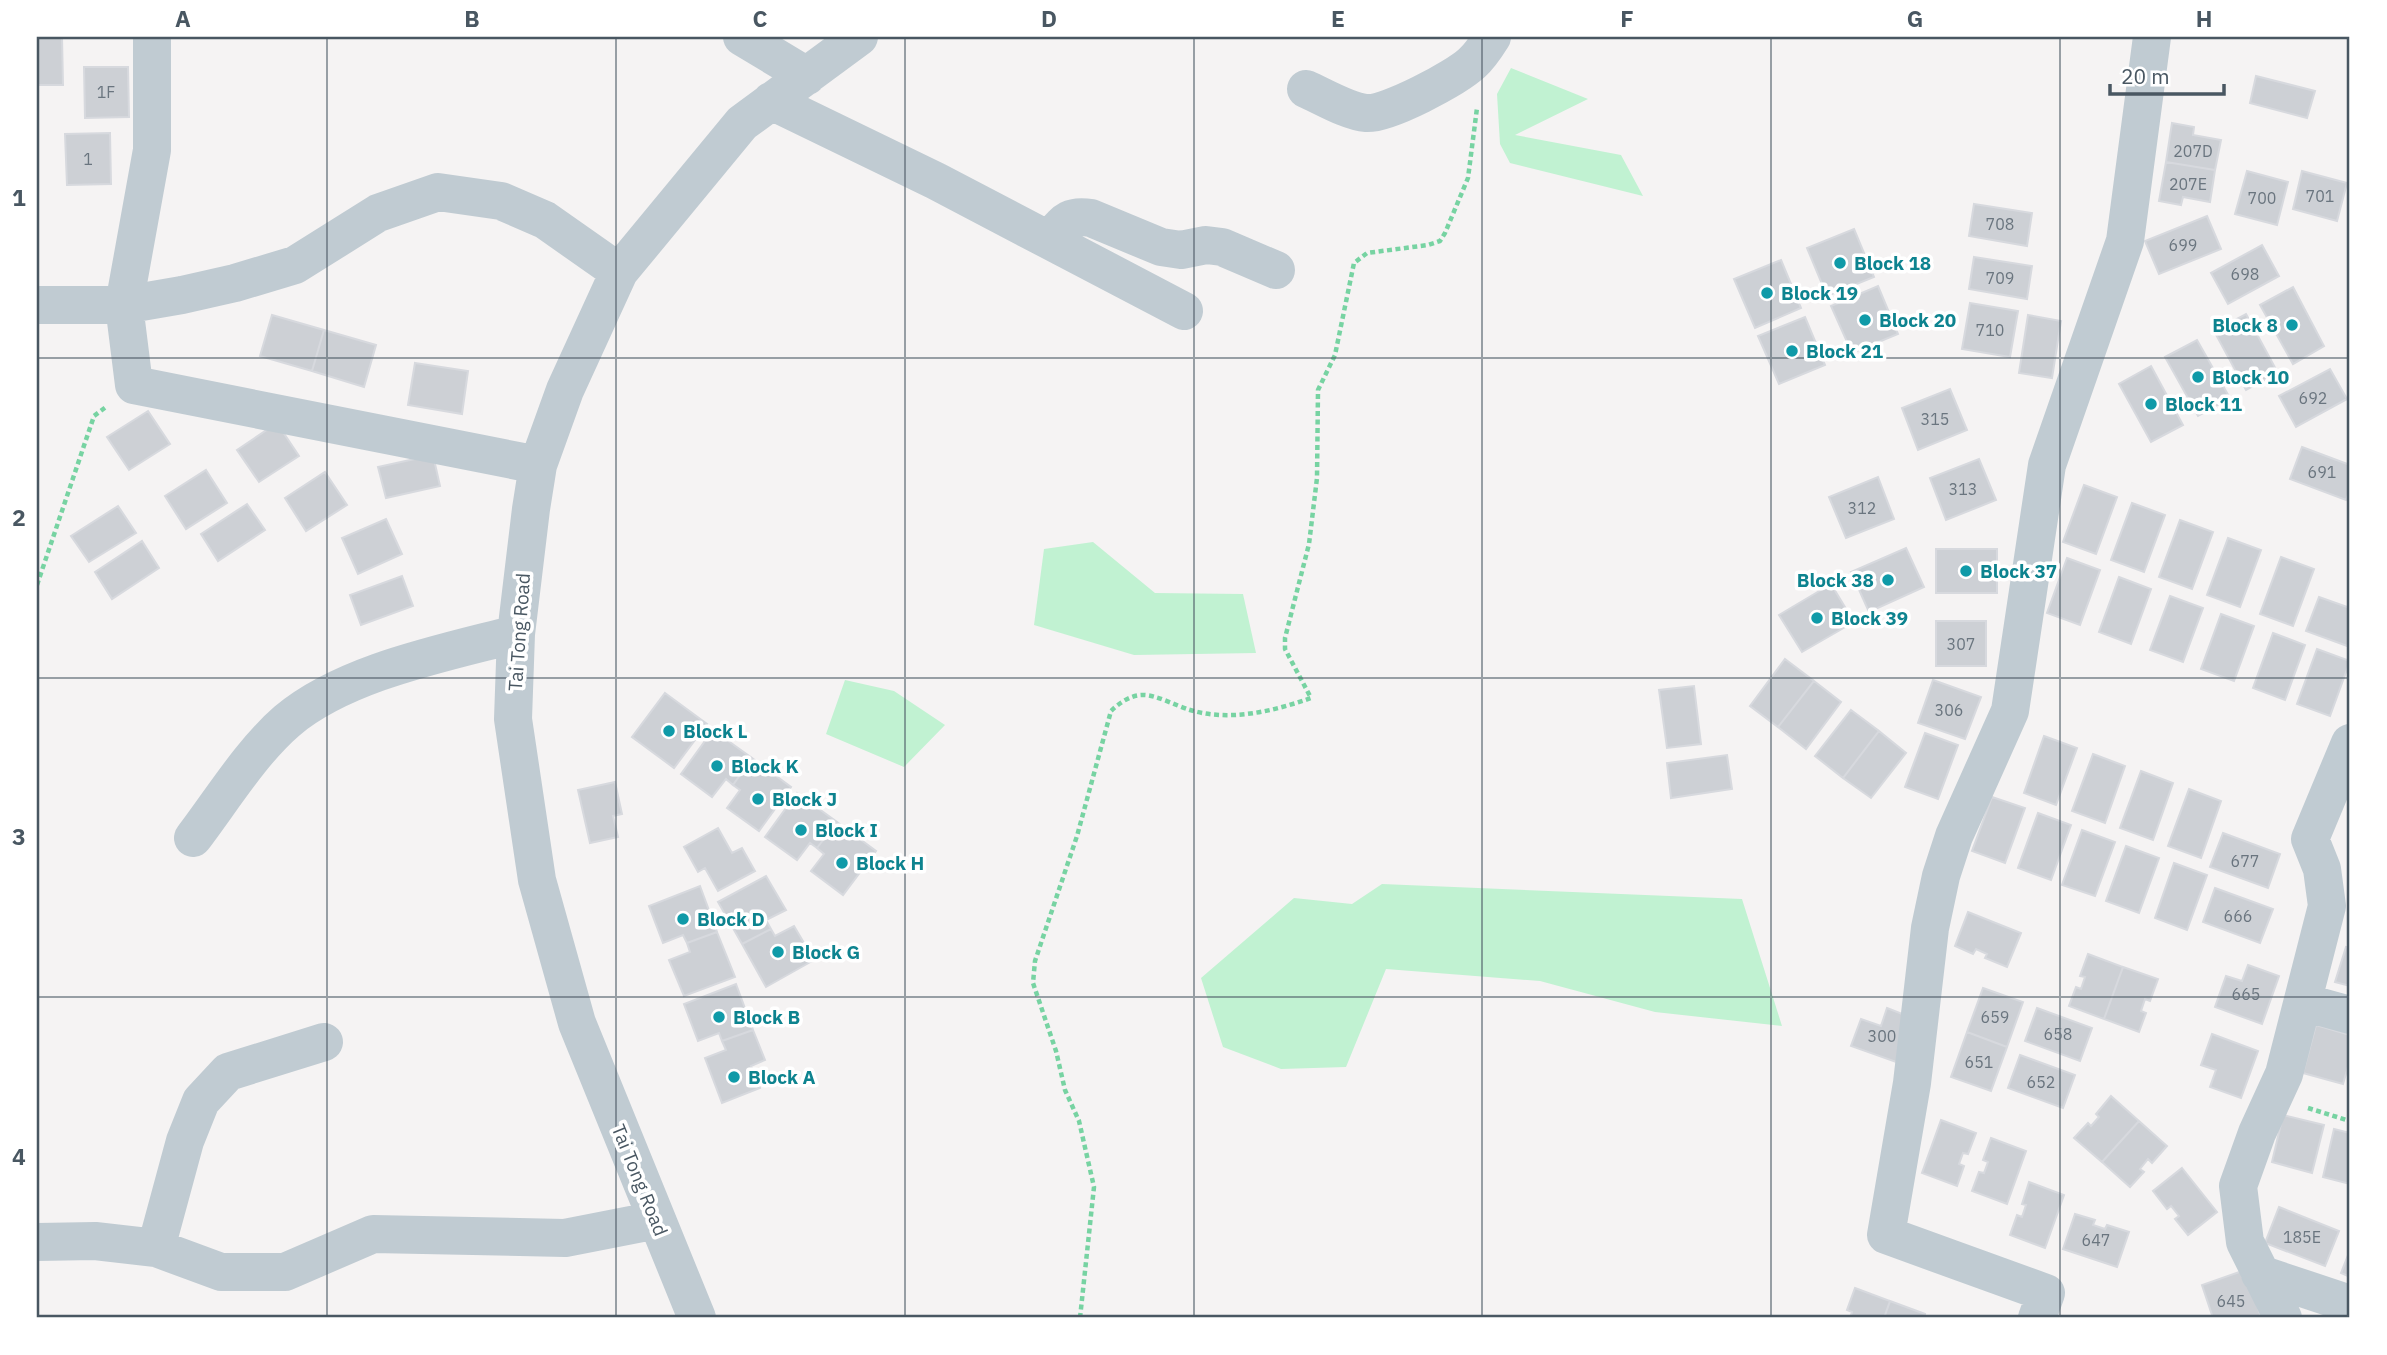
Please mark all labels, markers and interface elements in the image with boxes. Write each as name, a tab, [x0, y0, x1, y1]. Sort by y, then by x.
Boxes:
text: A	[175, 3, 191, 33]
text: B	[464, 3, 480, 33]
text: C	[753, 3, 768, 33]
text: D	[1041, 3, 1057, 33]
text: E	[1331, 3, 1345, 33]
text: F	[1620, 3, 1634, 33]
text: G	[1907, 3, 1923, 33]
text: H	[2196, 3, 2212, 33]
scale bar	[2110, 52, 2224, 96]
text: 20 m	[2121, 62, 2170, 90]
house number: 1F	[97, 82, 115, 102]
house number: 207D	[2173, 141, 2213, 161]
house number: 1	[83, 149, 93, 169]
house number: 207E	[2169, 174, 2207, 194]
text: 1	[12, 182, 26, 212]
house number: 701	[2306, 186, 2334, 206]
house number: 700	[2248, 188, 2276, 208]
house number: 708	[1986, 214, 2014, 234]
house number: 699	[2169, 235, 2197, 255]
place label: Block 18	[1854, 251, 1931, 275]
marker: Block 18	[1832, 255, 1848, 271]
house number: 698	[2231, 264, 2259, 284]
house number: 709	[1986, 268, 2014, 288]
place label: Block 19	[1781, 281, 1858, 305]
marker: Block 19	[1759, 285, 1775, 301]
place label: Block 20	[1879, 308, 1956, 332]
marker: Block 20	[1857, 312, 1873, 328]
place label: Block 8	[2212, 313, 2278, 337]
marker: Block 8	[2284, 317, 2300, 333]
house number: 710	[1976, 320, 2004, 340]
place label: Block 21	[1806, 339, 1884, 363]
marker: Block 21	[1784, 343, 1800, 359]
place label: Block 10	[2212, 365, 2289, 389]
marker: Block 10	[2190, 369, 2206, 385]
house number: 692	[2299, 388, 2327, 408]
place label: Block 11	[2165, 392, 2243, 416]
marker: Block 11	[2143, 396, 2159, 412]
house number: 315	[1921, 409, 1949, 429]
house number: 691	[2308, 462, 2336, 482]
house number: 313	[1949, 479, 1977, 499]
house number: 312	[1848, 498, 1876, 518]
text: 2	[12, 502, 26, 532]
place label: Block 37	[1980, 559, 2057, 583]
marker: Block 37	[1958, 563, 1974, 579]
place label: Block 38	[1797, 568, 1874, 592]
street label: Tai Tong Road	[503, 572, 535, 692]
marker: Block 38	[1880, 572, 1896, 588]
place label: Block 39	[1831, 606, 1908, 630]
marker: Block 39	[1809, 610, 1825, 626]
house number: 307	[1947, 634, 1975, 654]
house number: 306	[1935, 700, 1963, 720]
place label: Block L	[683, 719, 748, 743]
marker: Block L	[661, 723, 677, 739]
place label: Block K	[731, 754, 799, 778]
marker: Block K	[709, 758, 725, 774]
place label: Block J	[772, 787, 837, 811]
marker: Block J	[750, 791, 766, 807]
place label: Block I	[815, 818, 878, 842]
text: 3	[12, 821, 26, 851]
marker: Block I	[793, 822, 809, 838]
place label: Block H	[856, 851, 924, 875]
house number: 677	[2231, 851, 2259, 871]
marker: Block H	[834, 855, 850, 871]
house number: 666	[2224, 906, 2252, 926]
place label: Block D	[697, 907, 765, 931]
marker: Block D	[675, 911, 691, 927]
place label: Block G	[792, 940, 860, 964]
marker: Block G	[770, 944, 786, 960]
house number: 665	[2232, 984, 2260, 1004]
place label: Block B	[733, 1005, 800, 1029]
house number: 659	[1981, 1007, 2009, 1027]
marker: Block B	[711, 1009, 727, 1025]
house number: 658	[2044, 1024, 2072, 1044]
house number: 300	[1868, 1026, 1896, 1046]
house number: 651	[1965, 1052, 1993, 1072]
place label: Block A	[748, 1065, 815, 1089]
marker: Block A	[726, 1069, 742, 1085]
house number: 652	[2027, 1072, 2055, 1092]
street label: Tai Tong Road	[607, 1121, 673, 1239]
text: 4	[12, 1141, 26, 1171]
house number: 185E	[2283, 1227, 2321, 1247]
house number: 647	[2082, 1230, 2110, 1250]
house number: 645	[2217, 1291, 2245, 1311]

